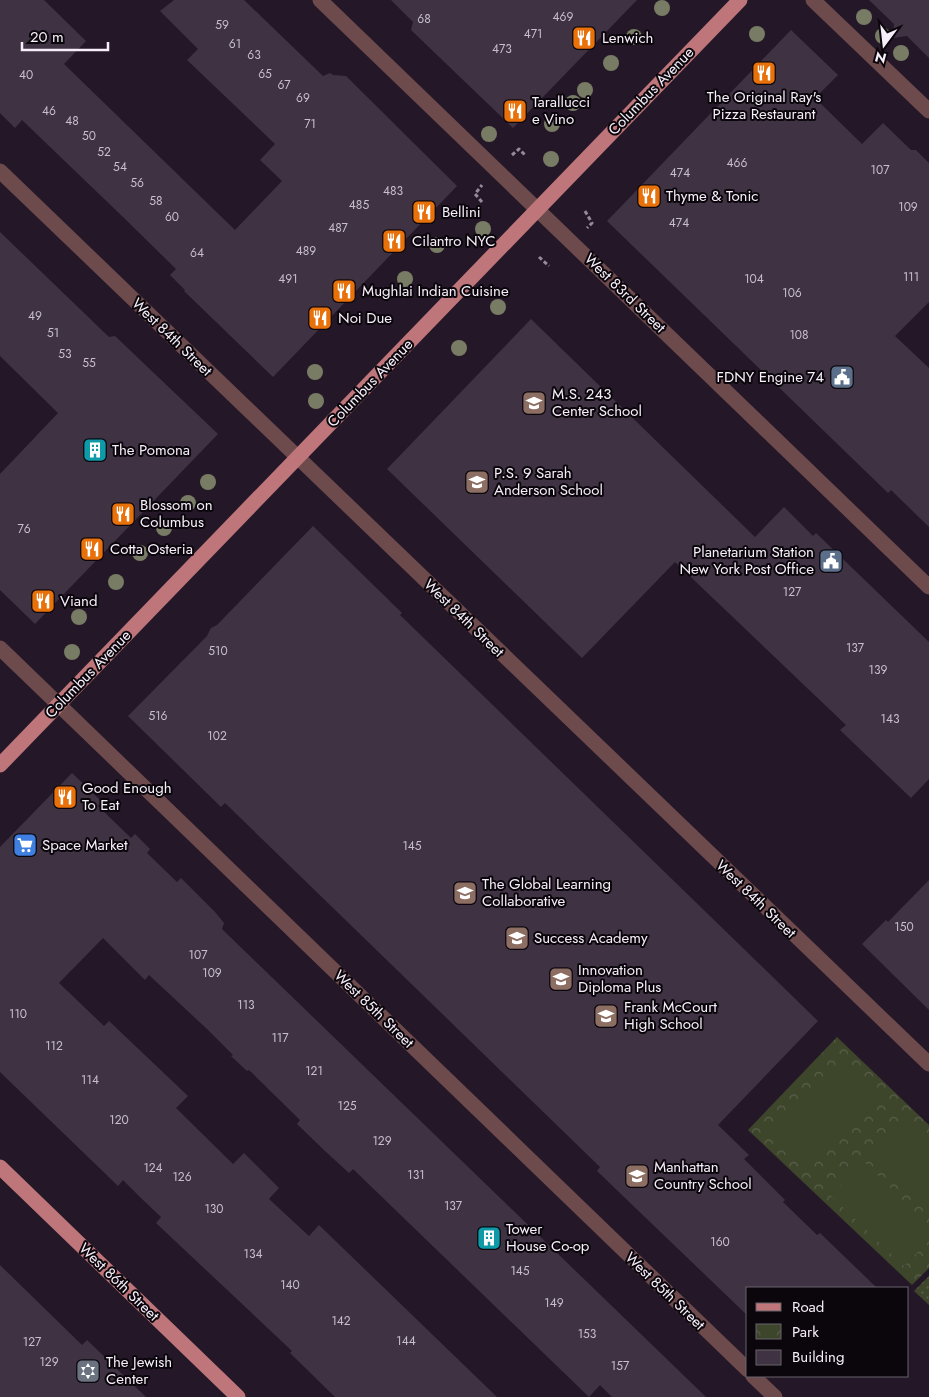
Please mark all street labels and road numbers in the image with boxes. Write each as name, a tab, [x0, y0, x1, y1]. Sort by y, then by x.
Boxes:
street label: Columbus Avenue	[603, 42, 699, 140]
street label: West 83rd Street	[579, 248, 671, 338]
street label: West 84th Street	[127, 293, 217, 381]
street label: Columbus Avenue	[322, 334, 418, 432]
street label: West 84th Street	[419, 574, 509, 662]
street label: Columbus Avenue	[40, 625, 136, 723]
street label: West 84th Street	[711, 855, 801, 943]
street label: West 85th Street	[329, 965, 419, 1053]
street label: West 86th Street	[74, 1238, 164, 1326]
street label: West 85th Street	[620, 1247, 710, 1335]

